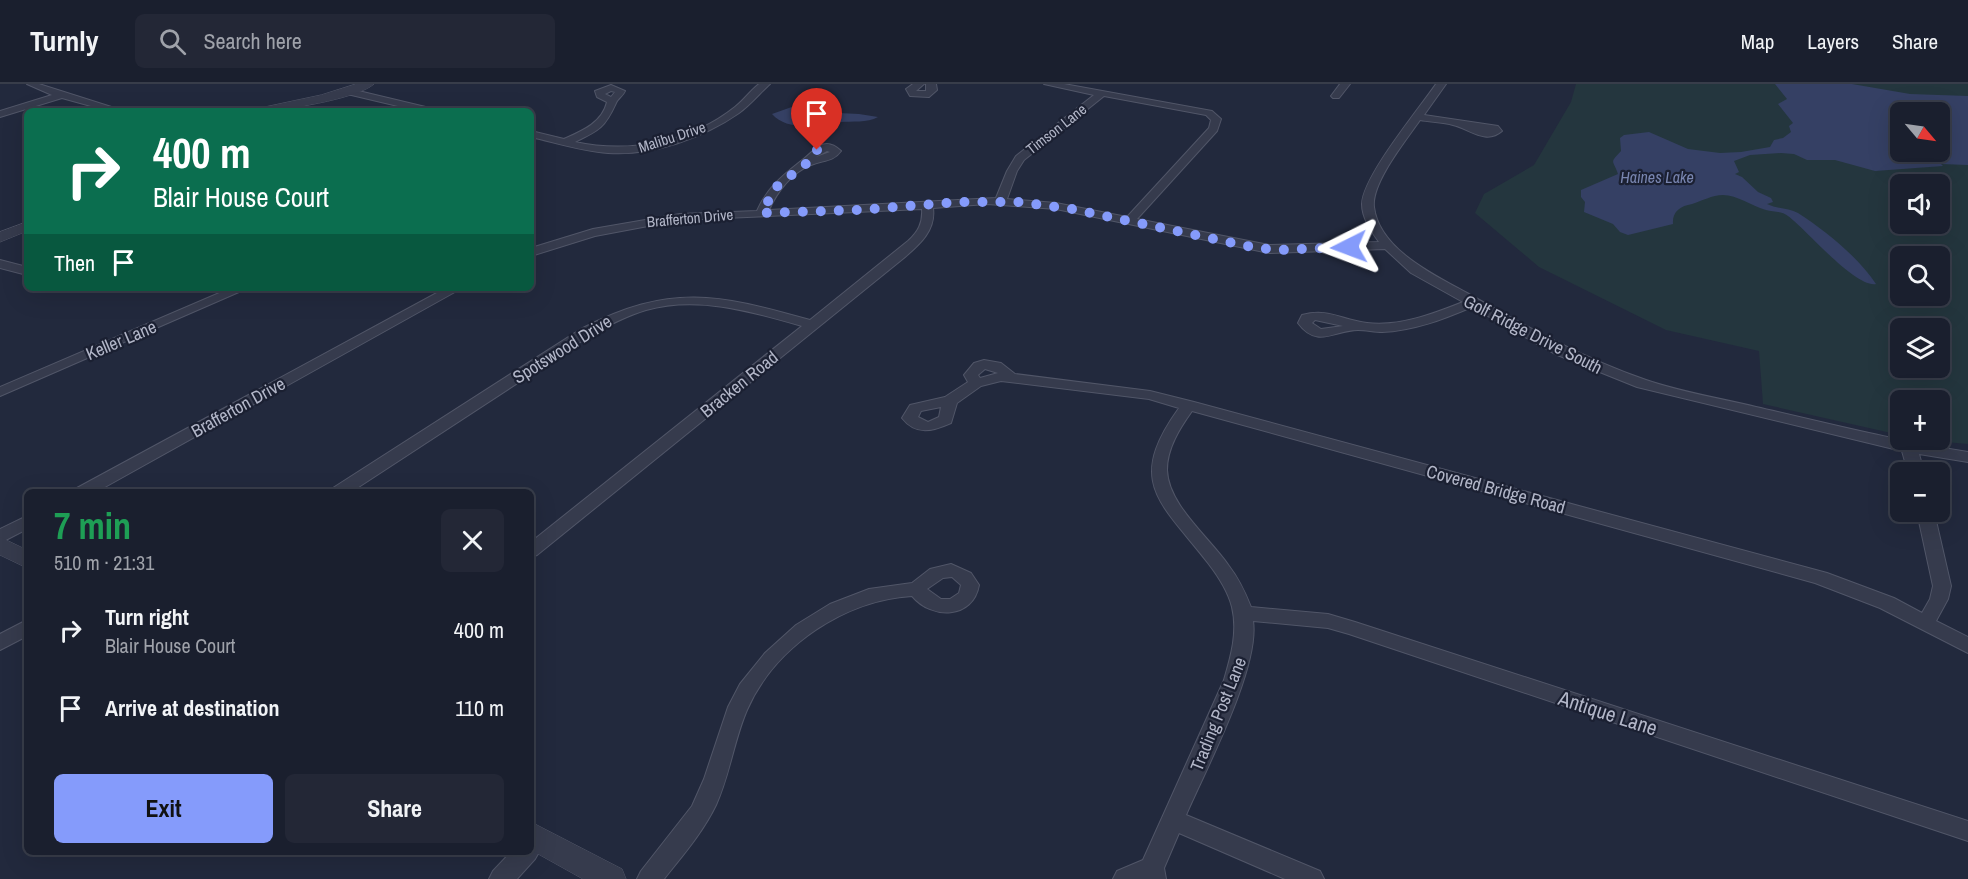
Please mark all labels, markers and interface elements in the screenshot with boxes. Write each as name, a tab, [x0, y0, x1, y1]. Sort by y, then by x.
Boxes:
search box	[135, 14, 555, 68]
text: Turnly	[30, 22, 99, 60]
icon: search	[156, 25, 189, 58]
text: Search here	[204, 26, 302, 56]
text: Map	[1741, 27, 1774, 56]
text: Layers	[1807, 27, 1859, 56]
text: Share	[1892, 27, 1938, 56]
pin	[791, 88, 842, 150]
icon: arrive	[800, 97, 833, 130]
street label: Timson Lane	[1021, 99, 1091, 159]
north arrow	[1890, 102, 1950, 162]
map controls	[1890, 102, 1950, 522]
street label: Malibu Drive	[636, 116, 709, 158]
text: 400 m	[153, 125, 251, 181]
icon: right	[54, 132, 132, 210]
water label: Haines Lake	[1620, 166, 1694, 188]
button: sound	[1890, 174, 1950, 234]
text: Blair House Court	[153, 179, 329, 215]
street label: Brafferton Drive	[646, 204, 734, 232]
position arrow	[1317, 215, 1381, 279]
icon: arrive	[107, 246, 140, 279]
button: search	[1890, 246, 1950, 306]
text: Then	[54, 248, 95, 278]
street label: Golf Ridge Drive South	[1459, 288, 1607, 380]
street label: Spotswood Drive	[508, 309, 616, 389]
street label: Keller Lane	[82, 314, 160, 366]
button: layers	[1890, 318, 1950, 378]
street label: Bracken Road	[695, 345, 783, 423]
street label: Brafferton Drive	[186, 371, 290, 443]
button: +	[1890, 390, 1950, 450]
street label: Covered Bridge Road	[1424, 458, 1568, 520]
button: −	[1890, 462, 1950, 522]
text: 7 min	[54, 502, 131, 550]
button: close	[441, 509, 504, 572]
text: 510 m · 21:31	[54, 549, 154, 576]
text: Turn right	[105, 602, 189, 632]
icon: right	[54, 614, 87, 647]
text: 400 m	[454, 615, 504, 645]
text: Blair House Court	[105, 632, 235, 659]
street label: Trading Post Lane	[1184, 653, 1252, 775]
street label: Antique Lane	[1554, 683, 1661, 743]
icon: arrive	[54, 692, 87, 725]
text: Arrive at destination	[105, 693, 279, 723]
text: 110 m	[455, 693, 504, 723]
button: Exit	[54, 774, 273, 843]
button: Share	[285, 774, 504, 843]

